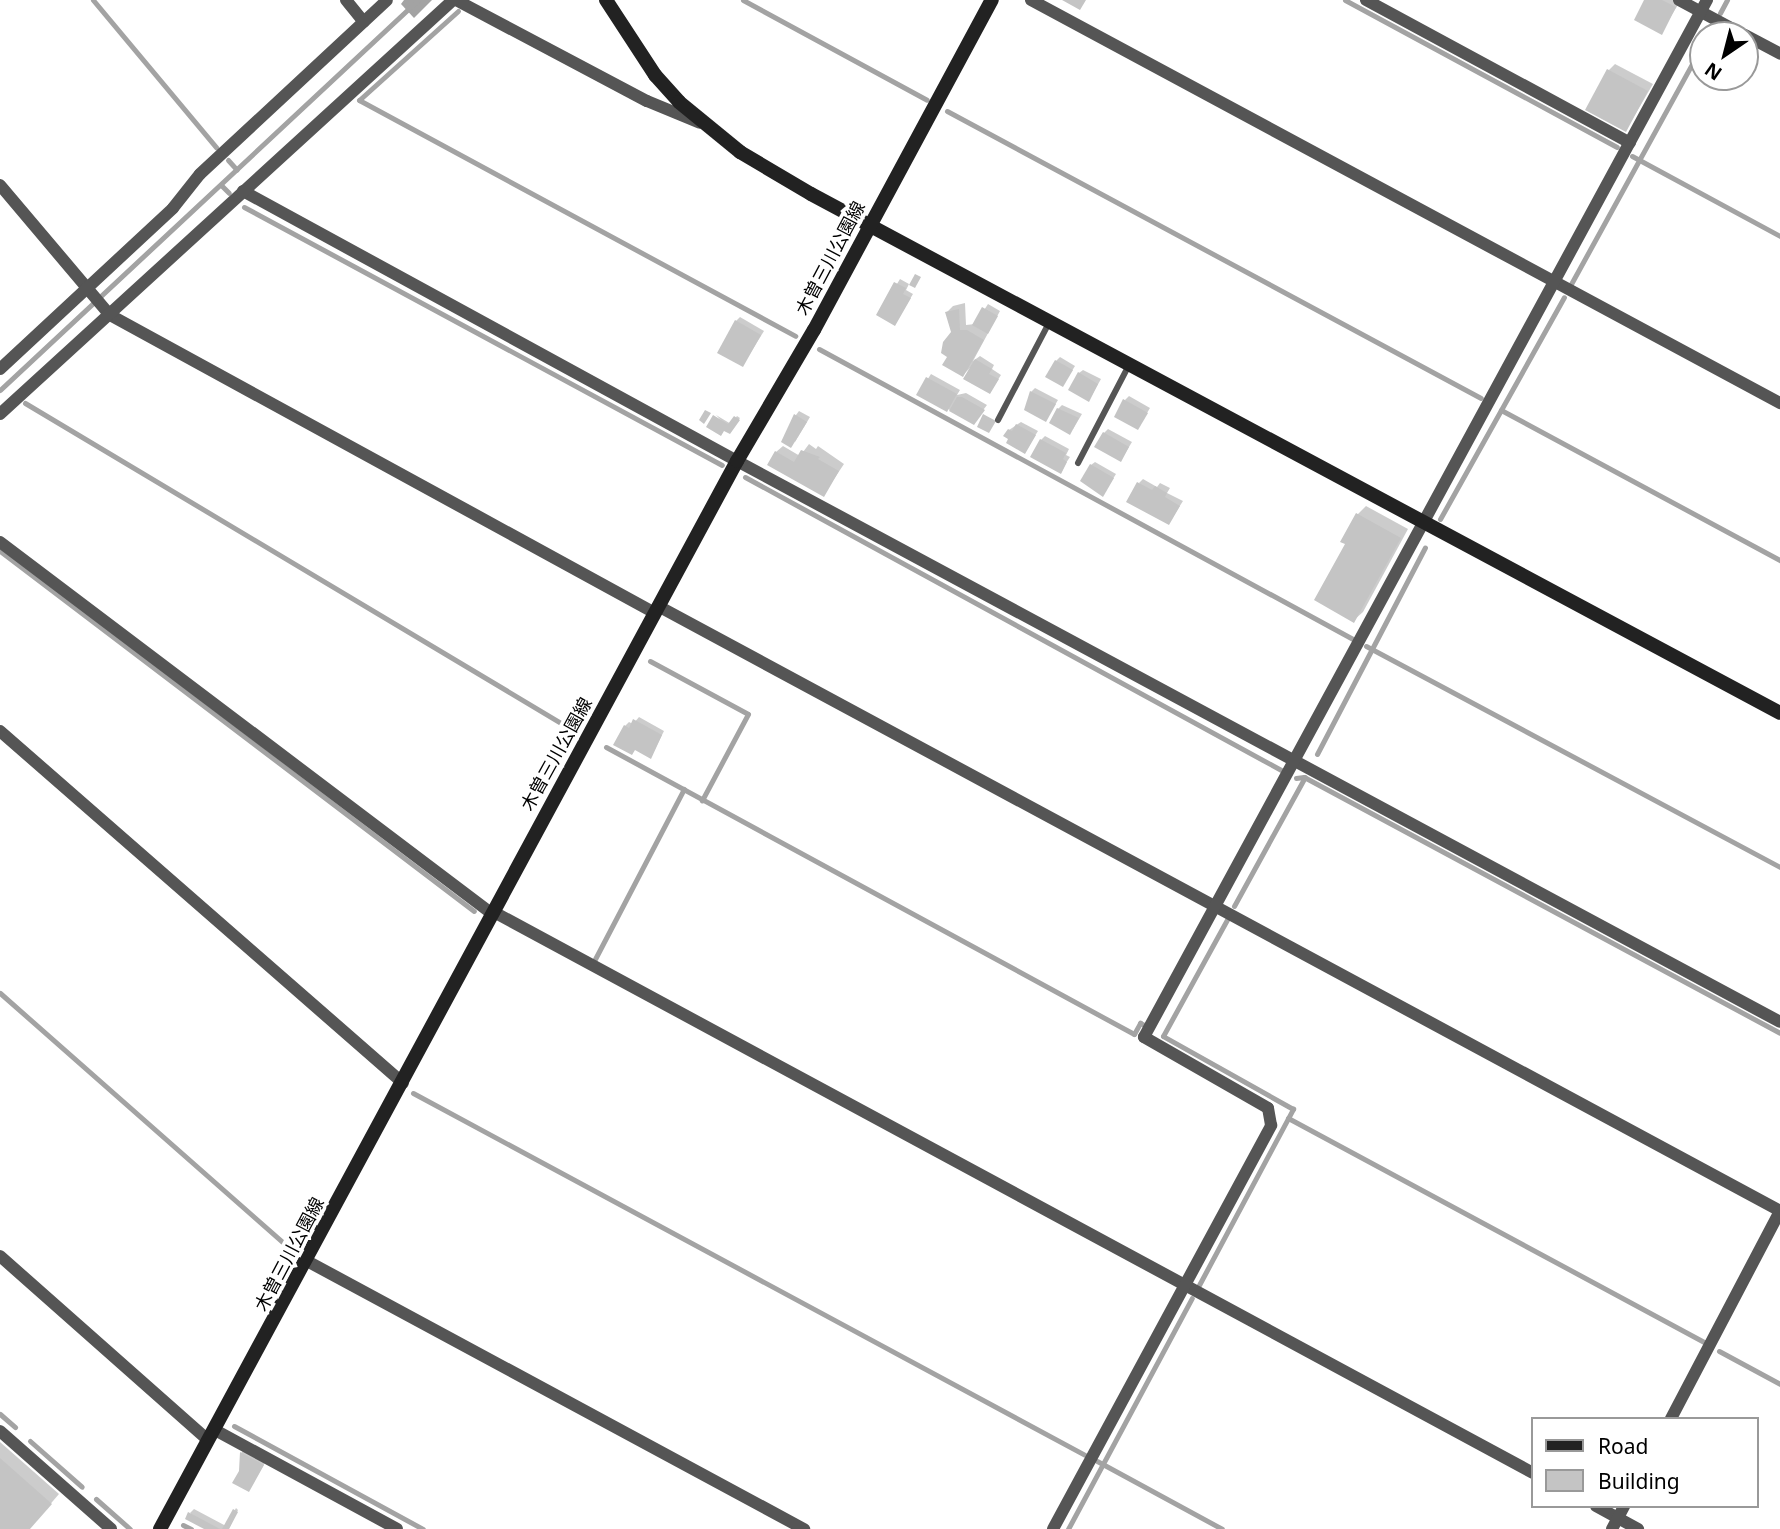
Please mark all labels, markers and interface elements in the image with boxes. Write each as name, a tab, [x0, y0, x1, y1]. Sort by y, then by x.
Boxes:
north arrow	[1689, 21, 1759, 91]
text: N	[1699, 56, 1727, 87]
street label: 木曽三川公園線	[791, 197, 869, 319]
street label: 木曽三川公園線	[516, 694, 596, 814]
street label: 木曽三川公園線	[250, 1193, 328, 1315]
legend	[1532, 1417, 1759, 1508]
text: Road	[1598, 1432, 1648, 1460]
text: Building	[1598, 1467, 1680, 1495]

